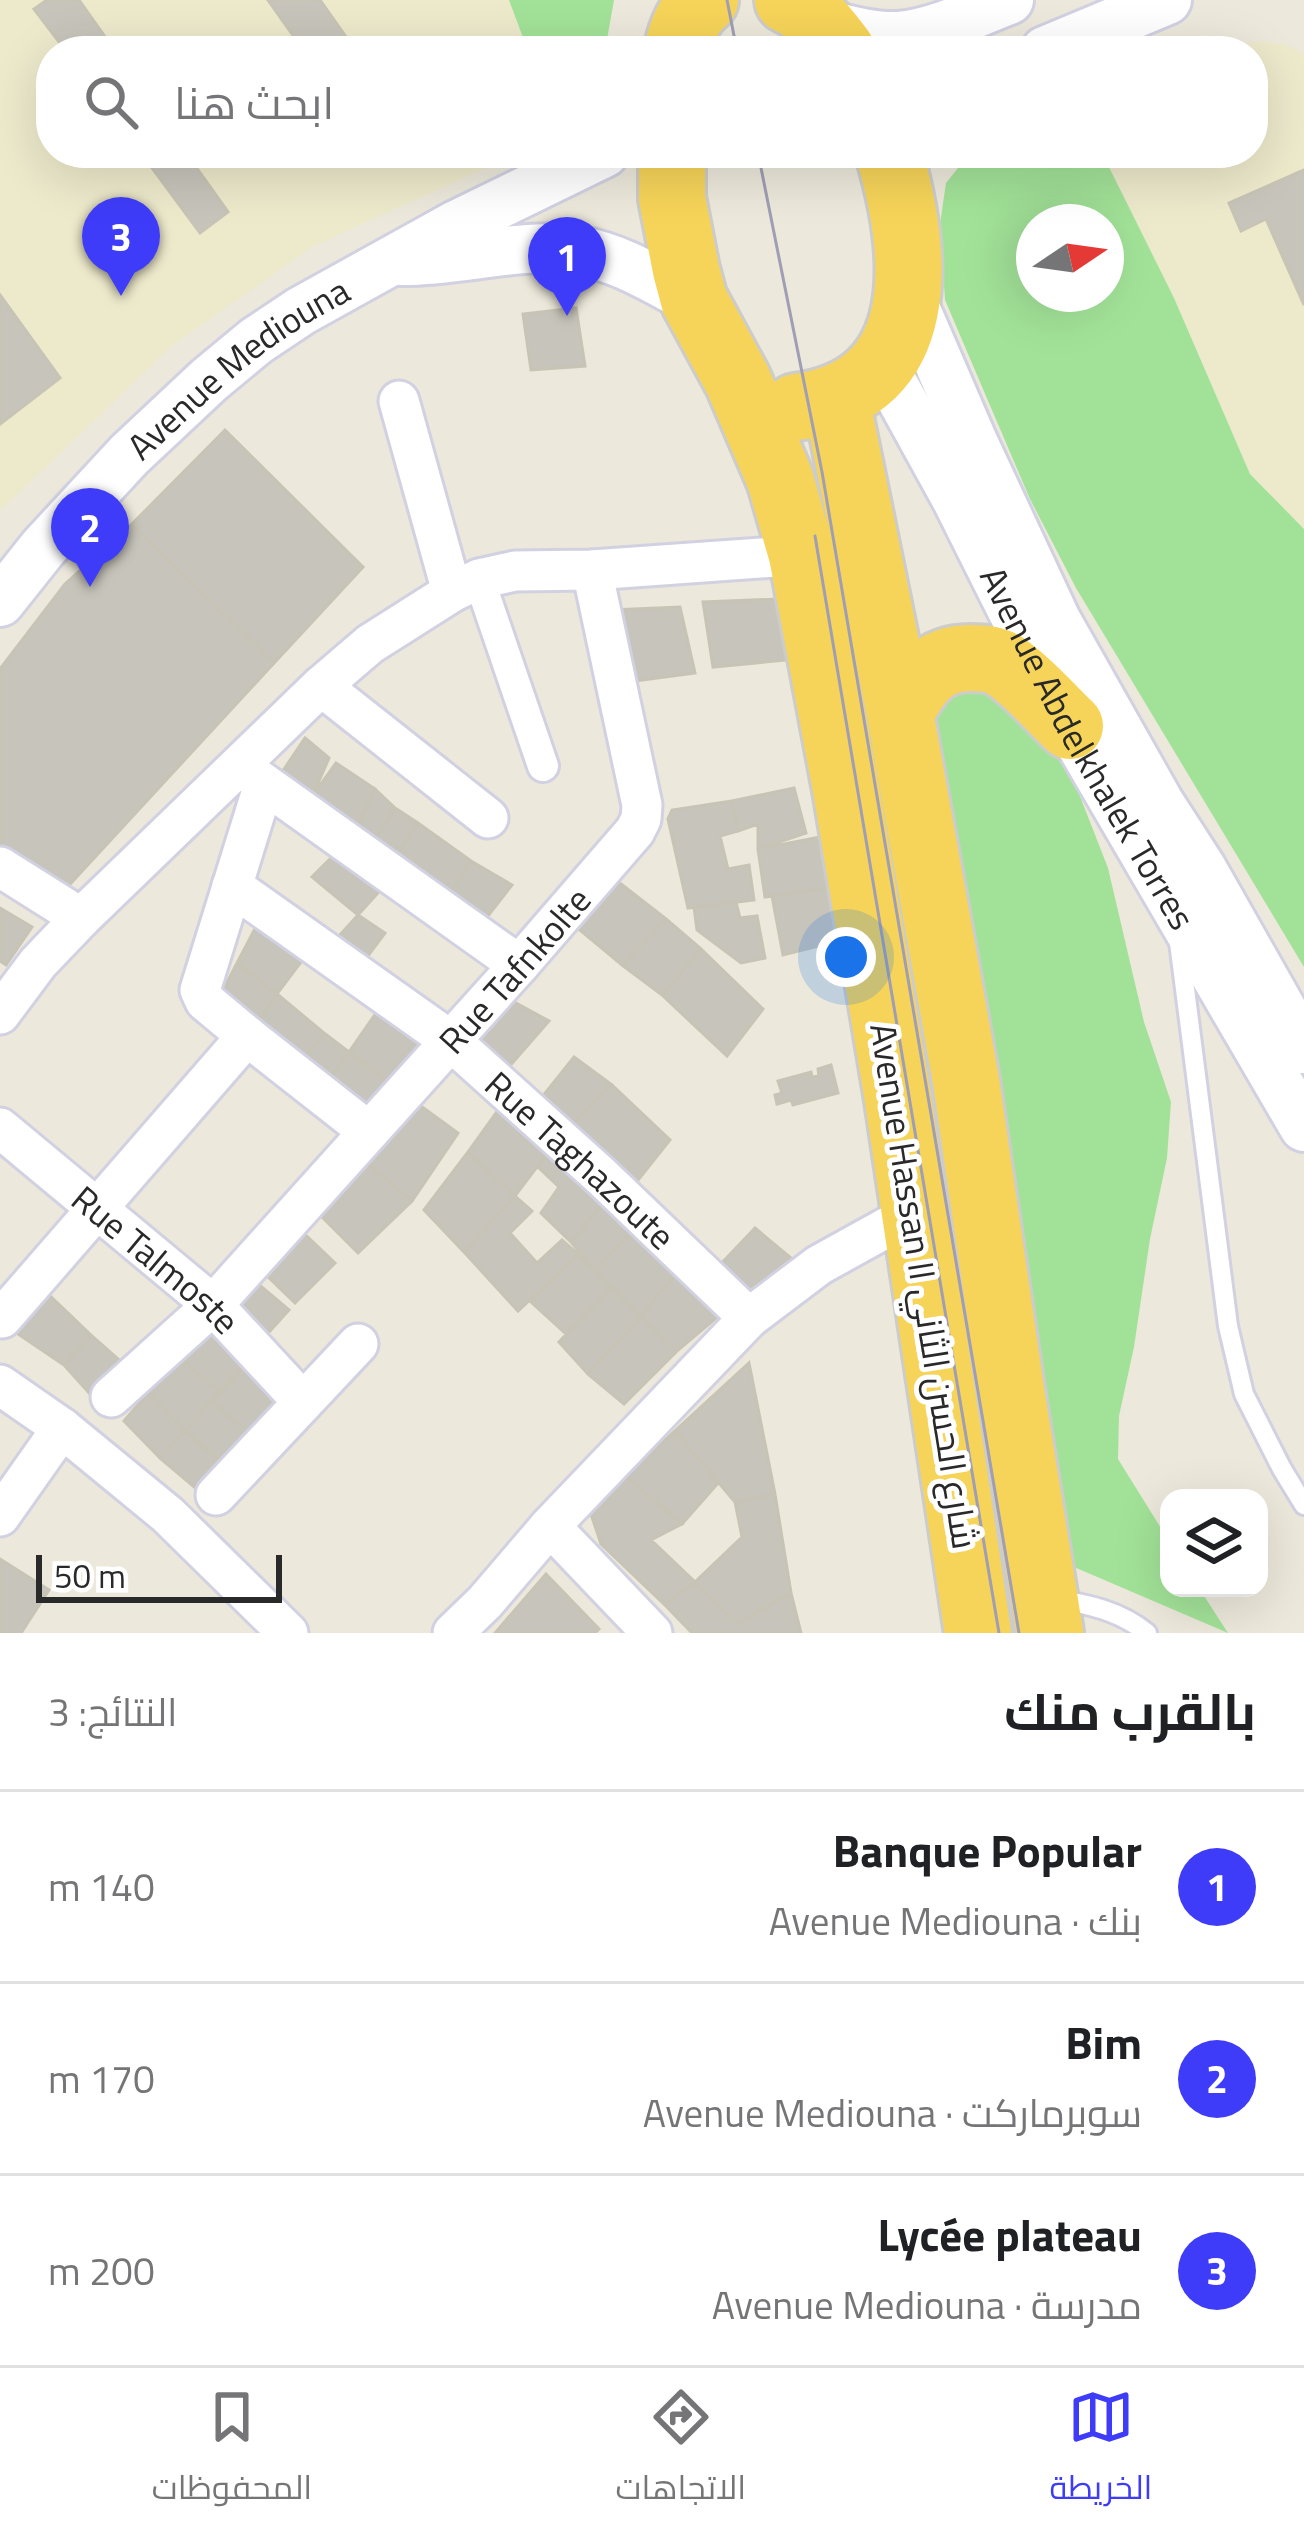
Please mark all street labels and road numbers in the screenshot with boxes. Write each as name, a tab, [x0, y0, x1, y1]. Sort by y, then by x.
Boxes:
street label: Avenue Mediouna	[114, 262, 359, 472]
street label: Avenue Abdelkhalek Torres	[967, 556, 1210, 940]
street label: Rue Tafnkolte	[425, 874, 603, 1065]
street label: Avenue Hassan II شارع الحسن الثاني	[854, 1019, 994, 1553]
street label: Rue Taghazoute	[473, 1057, 689, 1262]
street label: Rue Talmoste	[60, 1171, 254, 1346]

